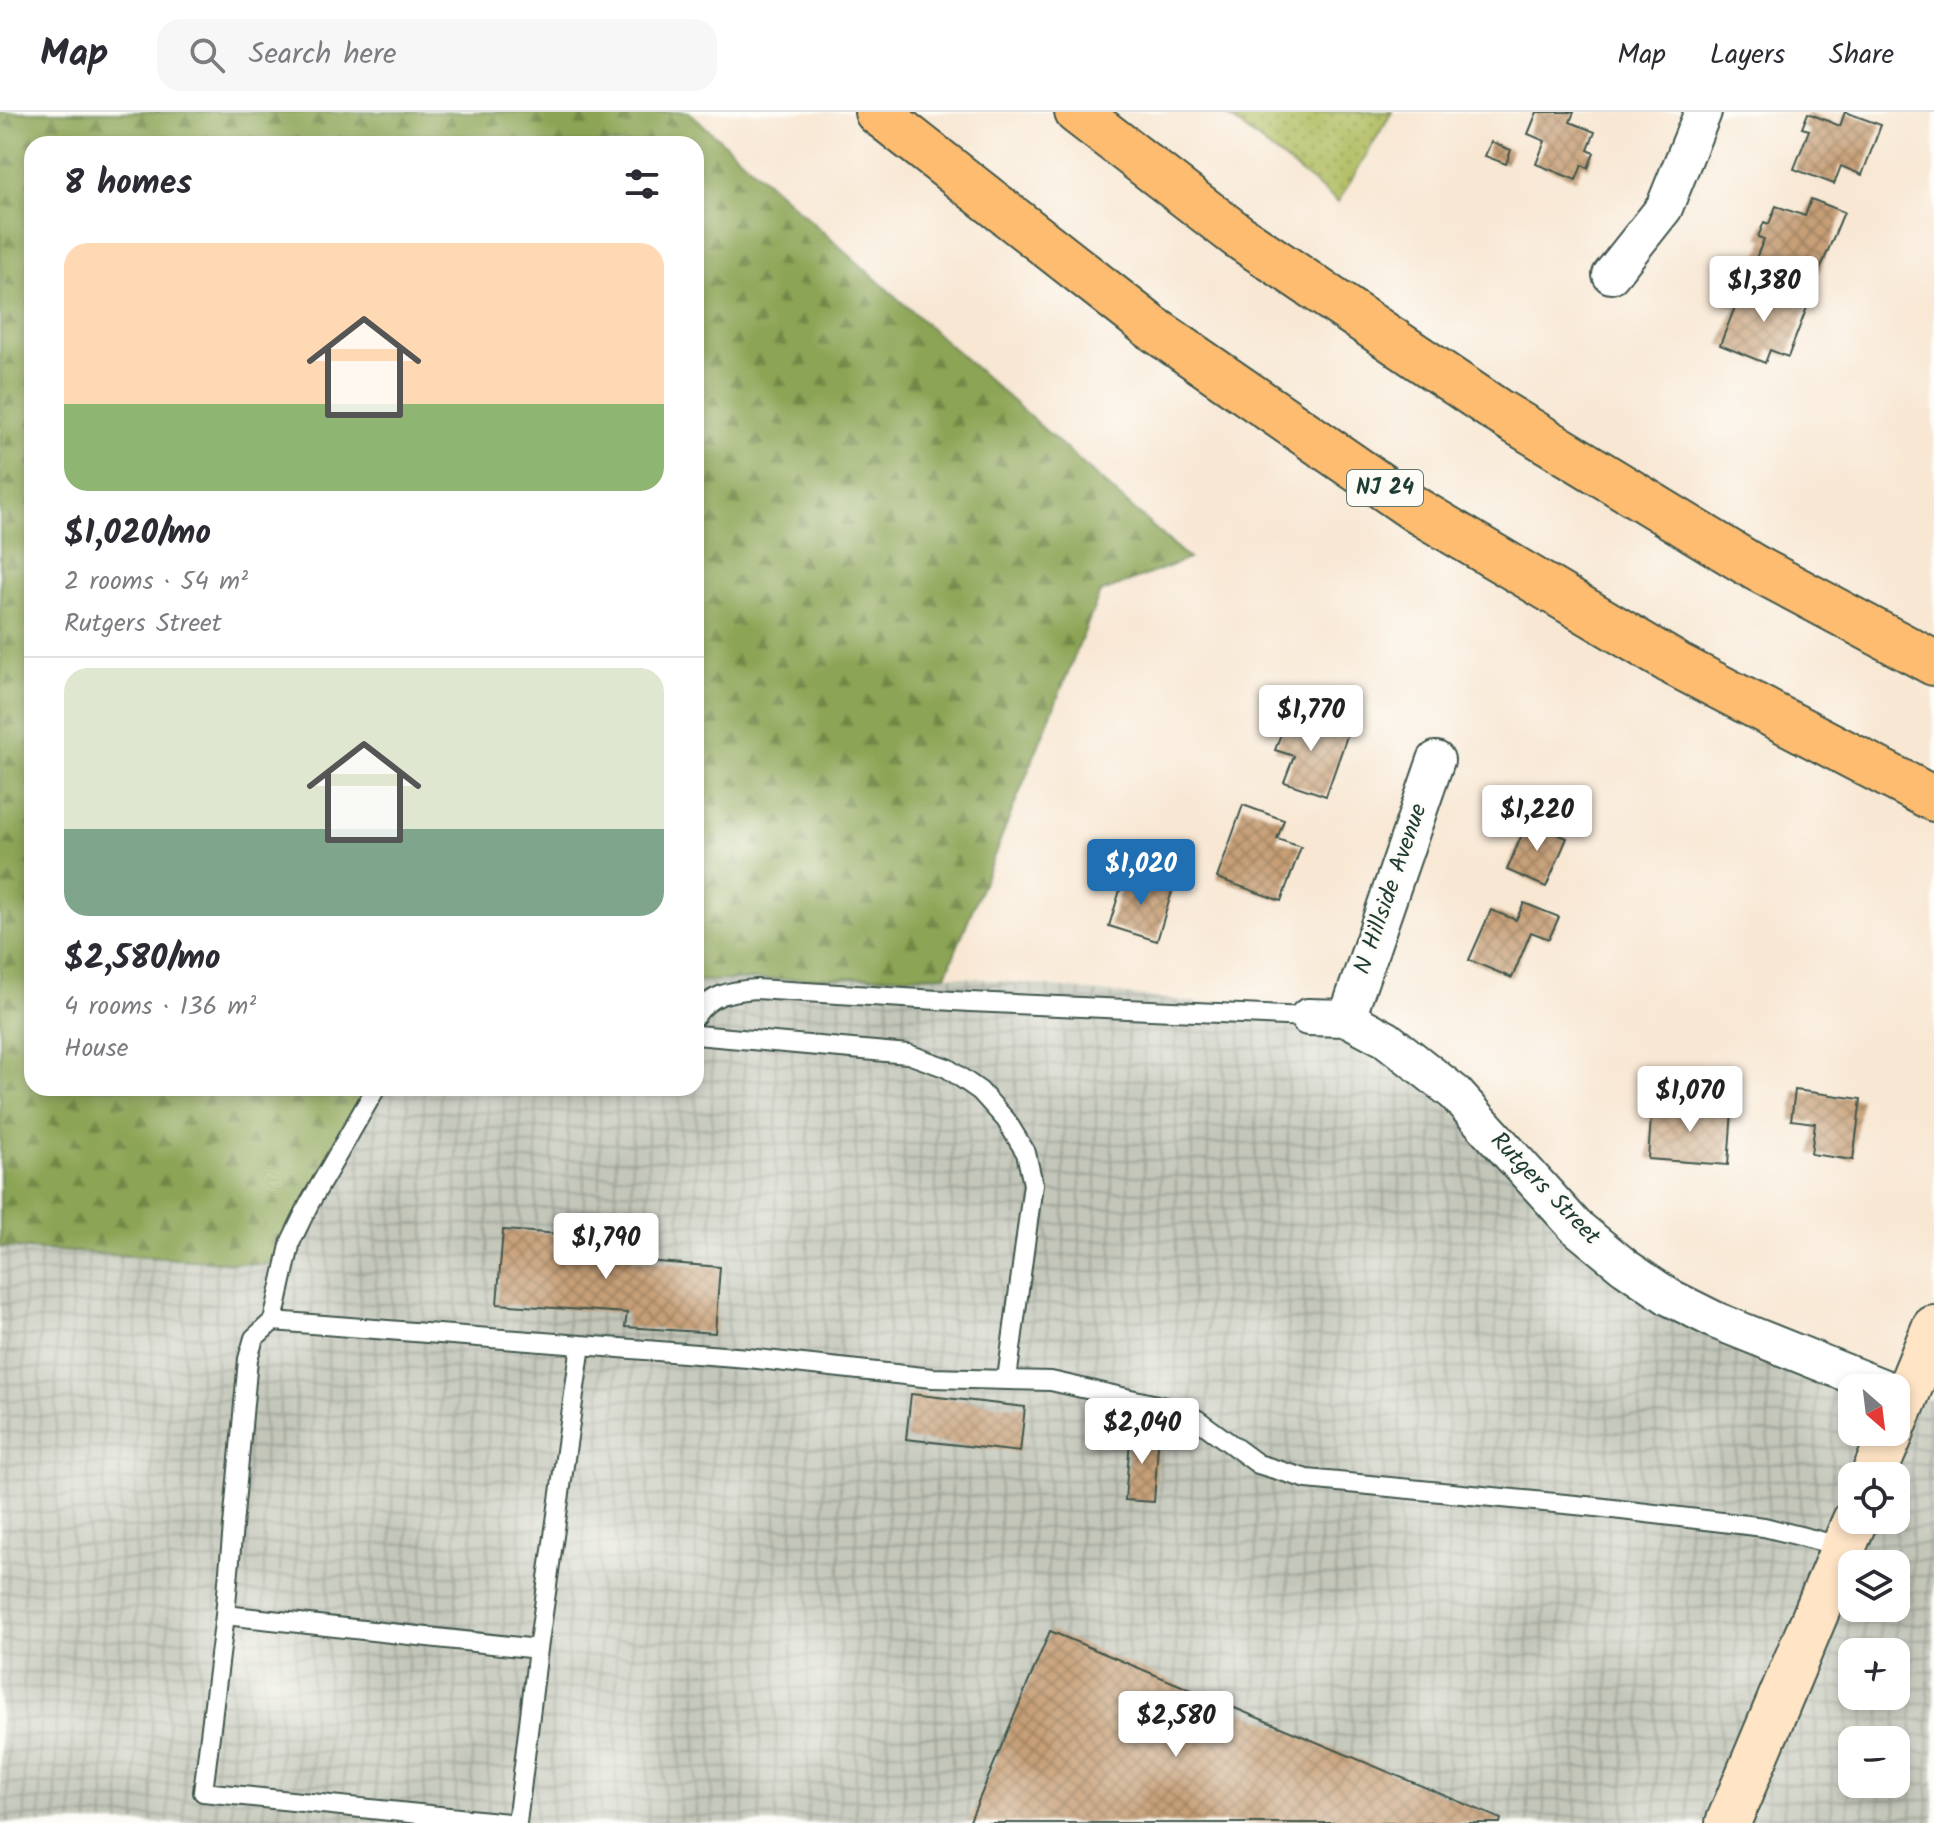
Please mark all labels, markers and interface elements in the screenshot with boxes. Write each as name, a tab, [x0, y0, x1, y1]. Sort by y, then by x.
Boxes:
search box	[157, 19, 717, 91]
text: Map	[40, 25, 109, 85]
text: Search here	[249, 31, 396, 79]
icon: search	[185, 33, 229, 77]
text: Map	[1617, 33, 1666, 78]
text: Layers	[1710, 33, 1785, 78]
text: Share	[1829, 33, 1894, 78]
text: 8 homes	[64, 157, 192, 211]
icon: filters	[620, 162, 664, 206]
pin: $1,380	[1699, 256, 1829, 324]
text: $1,380	[1728, 261, 1800, 303]
icon: home	[292, 295, 436, 439]
road number: NJ 24	[1347, 470, 1423, 506]
text: $1,020/mo	[64, 507, 211, 561]
text: 2 rooms · 54 m²	[64, 561, 248, 603]
text: Rutgers Street	[64, 603, 222, 645]
pin: $1,770	[1246, 685, 1376, 753]
text: $1,770	[1277, 690, 1345, 732]
icon: home	[292, 720, 436, 864]
pin: $1,220	[1472, 785, 1602, 853]
text: $1,220	[1500, 790, 1574, 832]
street label: N Hillside Avenue	[1344, 798, 1439, 980]
pin: $1,020	[1076, 839, 1206, 907]
text: $1,020	[1105, 844, 1177, 886]
text: $2,580/mo	[64, 932, 221, 986]
text: 4 rooms · 136 m²	[64, 986, 256, 1028]
text: House	[64, 1028, 128, 1070]
pin: $1,070	[1625, 1066, 1755, 1134]
text: $1,070	[1655, 1071, 1725, 1113]
street label: Rutgers Street	[1480, 1123, 1610, 1255]
pin: $1,790	[541, 1213, 671, 1281]
text: $1,790	[572, 1218, 640, 1260]
north arrow	[1838, 1374, 1910, 1446]
map controls	[1838, 1374, 1910, 1798]
pin: $2,040	[1077, 1398, 1207, 1466]
text: $2,040	[1103, 1403, 1181, 1445]
button: locate	[1838, 1462, 1910, 1534]
button: layers	[1838, 1550, 1910, 1622]
button: +	[1838, 1638, 1910, 1710]
pin: $2,580	[1111, 1691, 1241, 1759]
text: $2,580	[1136, 1696, 1216, 1738]
button: −	[1838, 1726, 1910, 1798]

